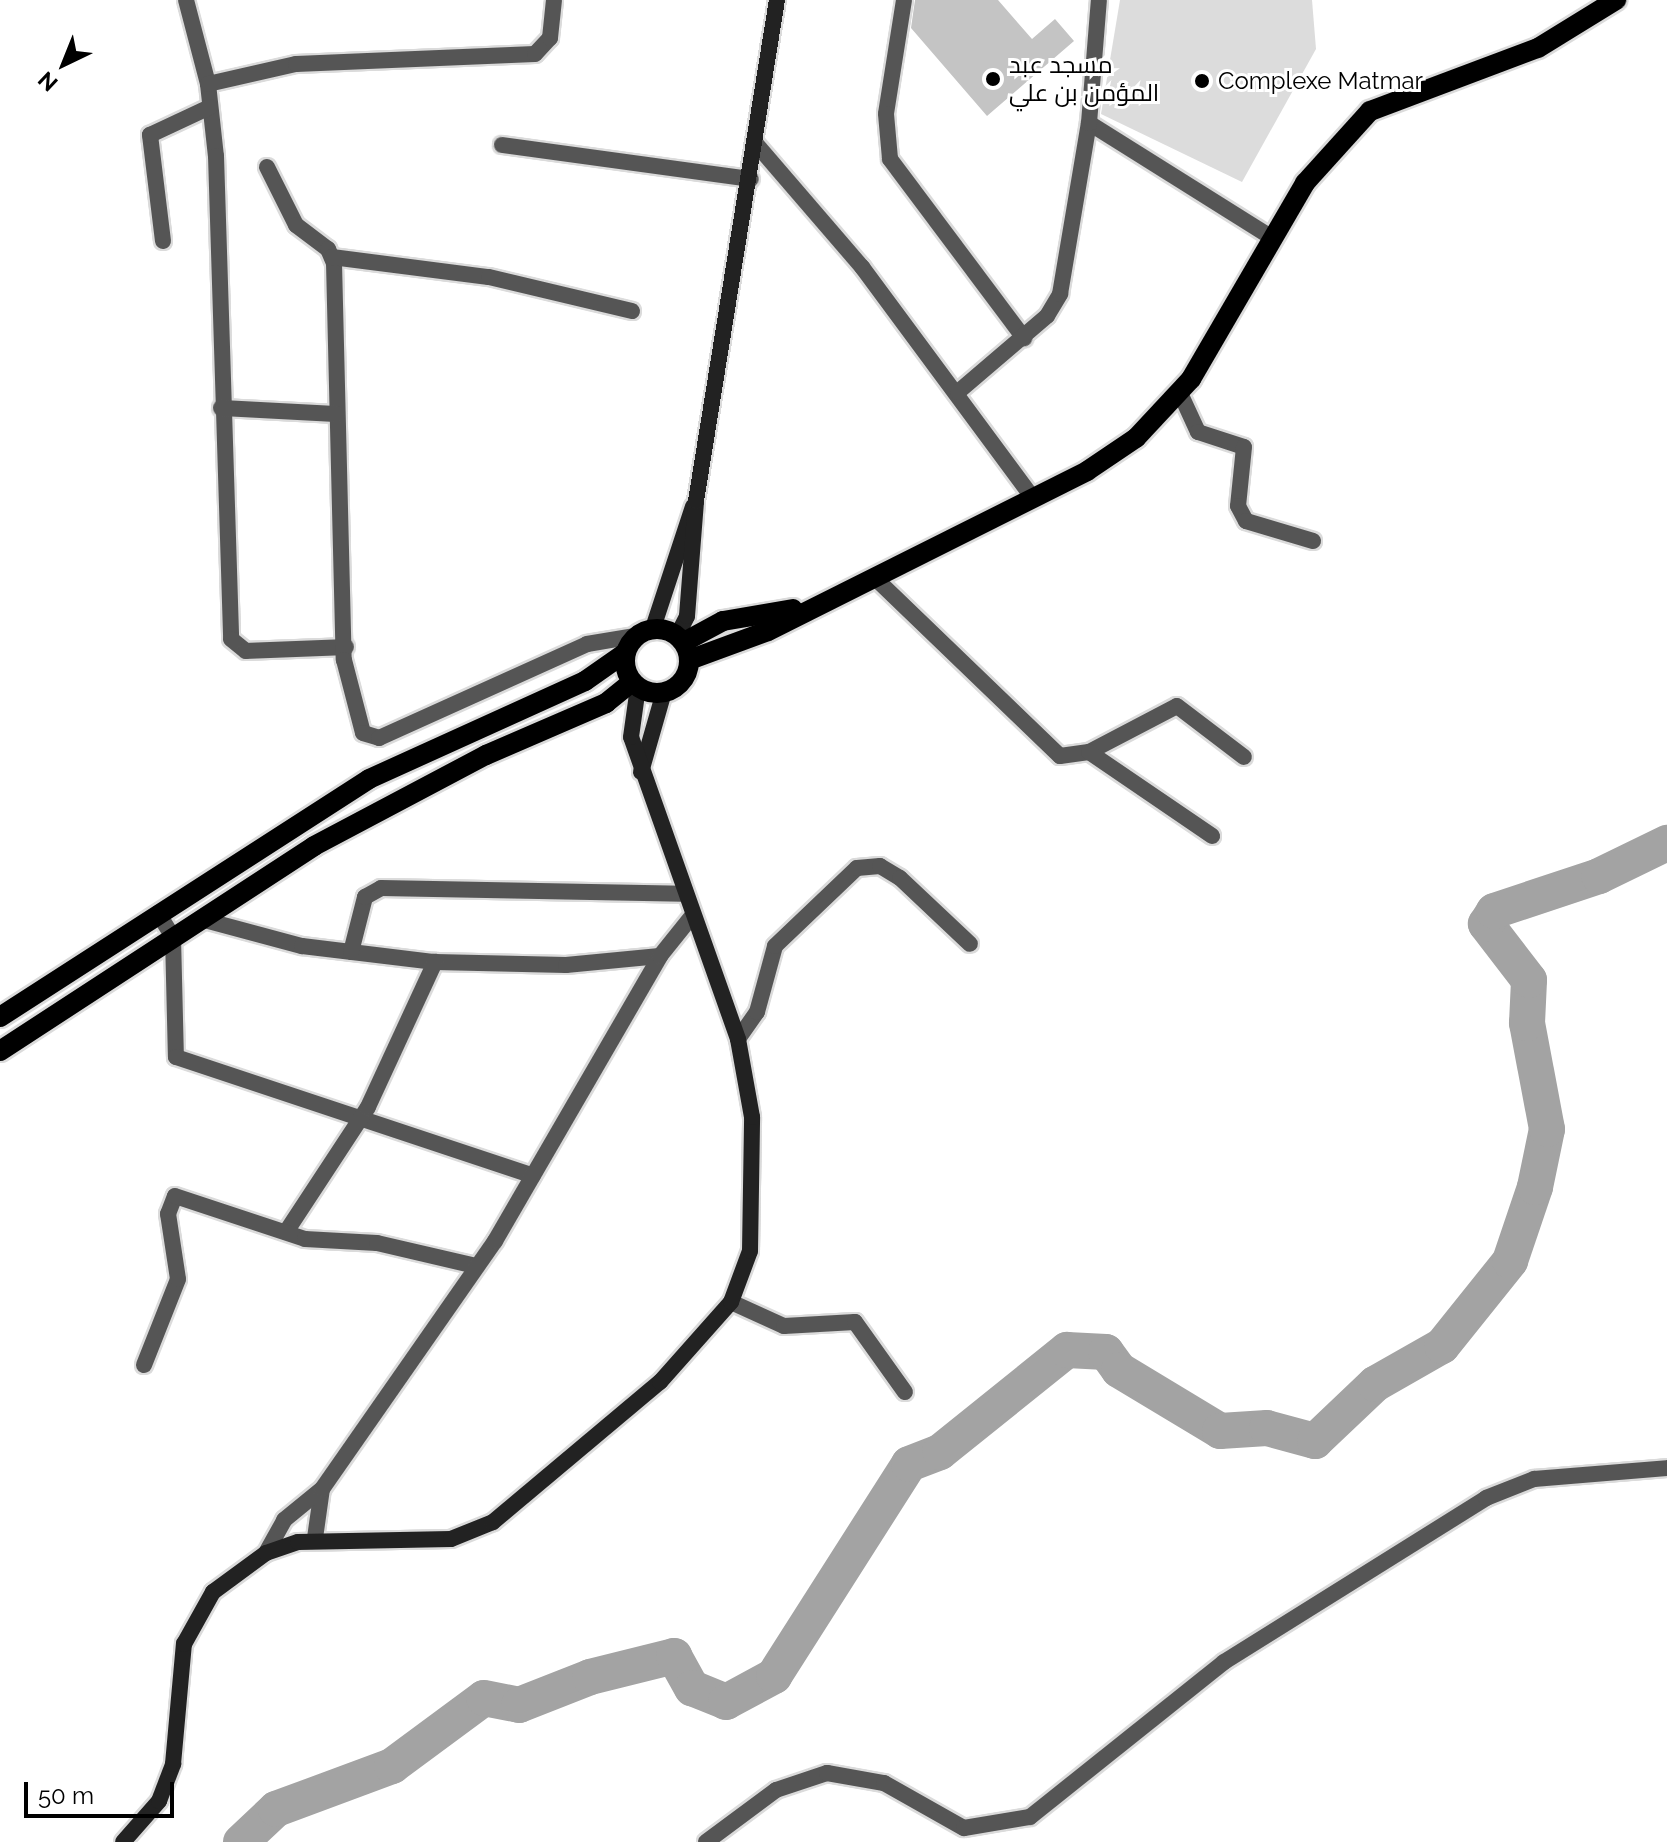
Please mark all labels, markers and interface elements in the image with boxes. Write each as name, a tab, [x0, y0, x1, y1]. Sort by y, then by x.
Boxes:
north arrow	[24, 24, 104, 104]
place label: مسجد عبد المؤمن بن علي	[1009, 51, 1159, 107]
text: N	[33, 66, 63, 97]
place label: Complexe Matmar	[1218, 67, 1423, 95]
marker: مسجد عبد المؤمن بن علي	[984, 70, 1002, 88]
marker: Complexe Matmar	[1193, 72, 1211, 90]
scale bar	[28, 1766, 178, 1816]
text: 50 m	[38, 1781, 94, 1810]

